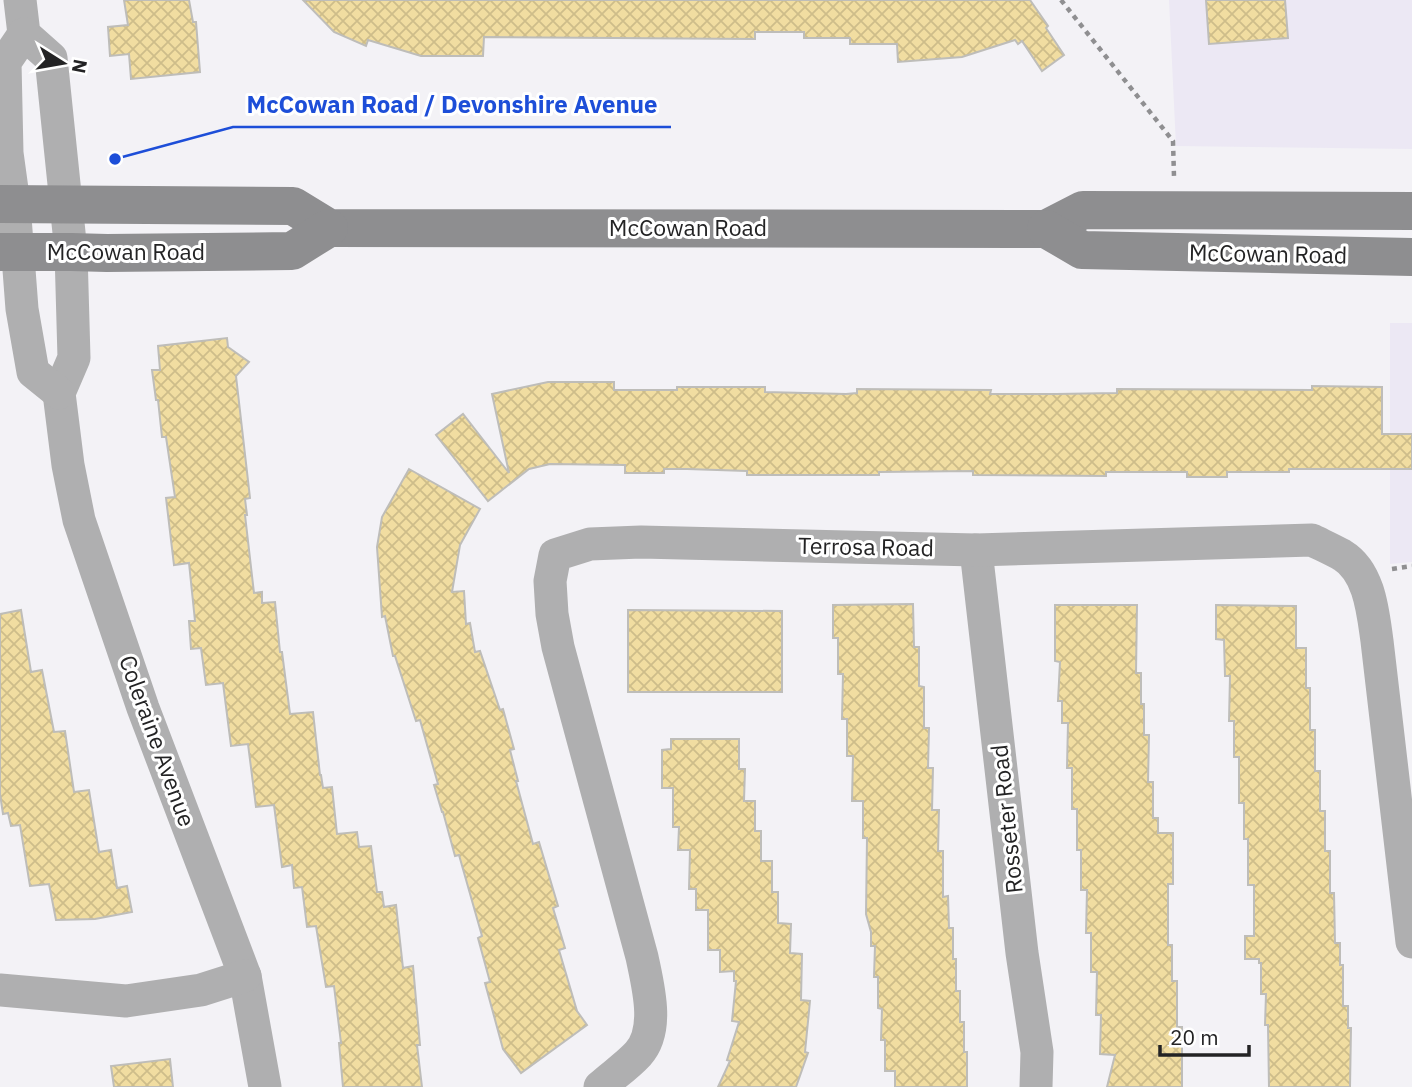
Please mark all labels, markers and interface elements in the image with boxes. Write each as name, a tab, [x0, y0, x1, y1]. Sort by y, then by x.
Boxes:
north arrow	[28, 28, 98, 98]
text: N	[67, 57, 93, 75]
callout: McCowan Road / Devonshire Avenue	[233, 82, 671, 127]
text: McCowan Road / Devonshire Avenue	[247, 88, 657, 120]
street label: McCowan Road	[609, 212, 767, 242]
street label: McCowan Road	[47, 236, 205, 266]
street label: McCowan Road	[1189, 237, 1347, 269]
street label: Terrosa Road	[798, 530, 934, 562]
street label: Coleraine Avenue	[113, 651, 203, 831]
street label: Rosseter Road	[983, 743, 1029, 895]
scale bar	[1160, 1014, 1249, 1058]
text: 20 m	[1170, 1023, 1219, 1051]

